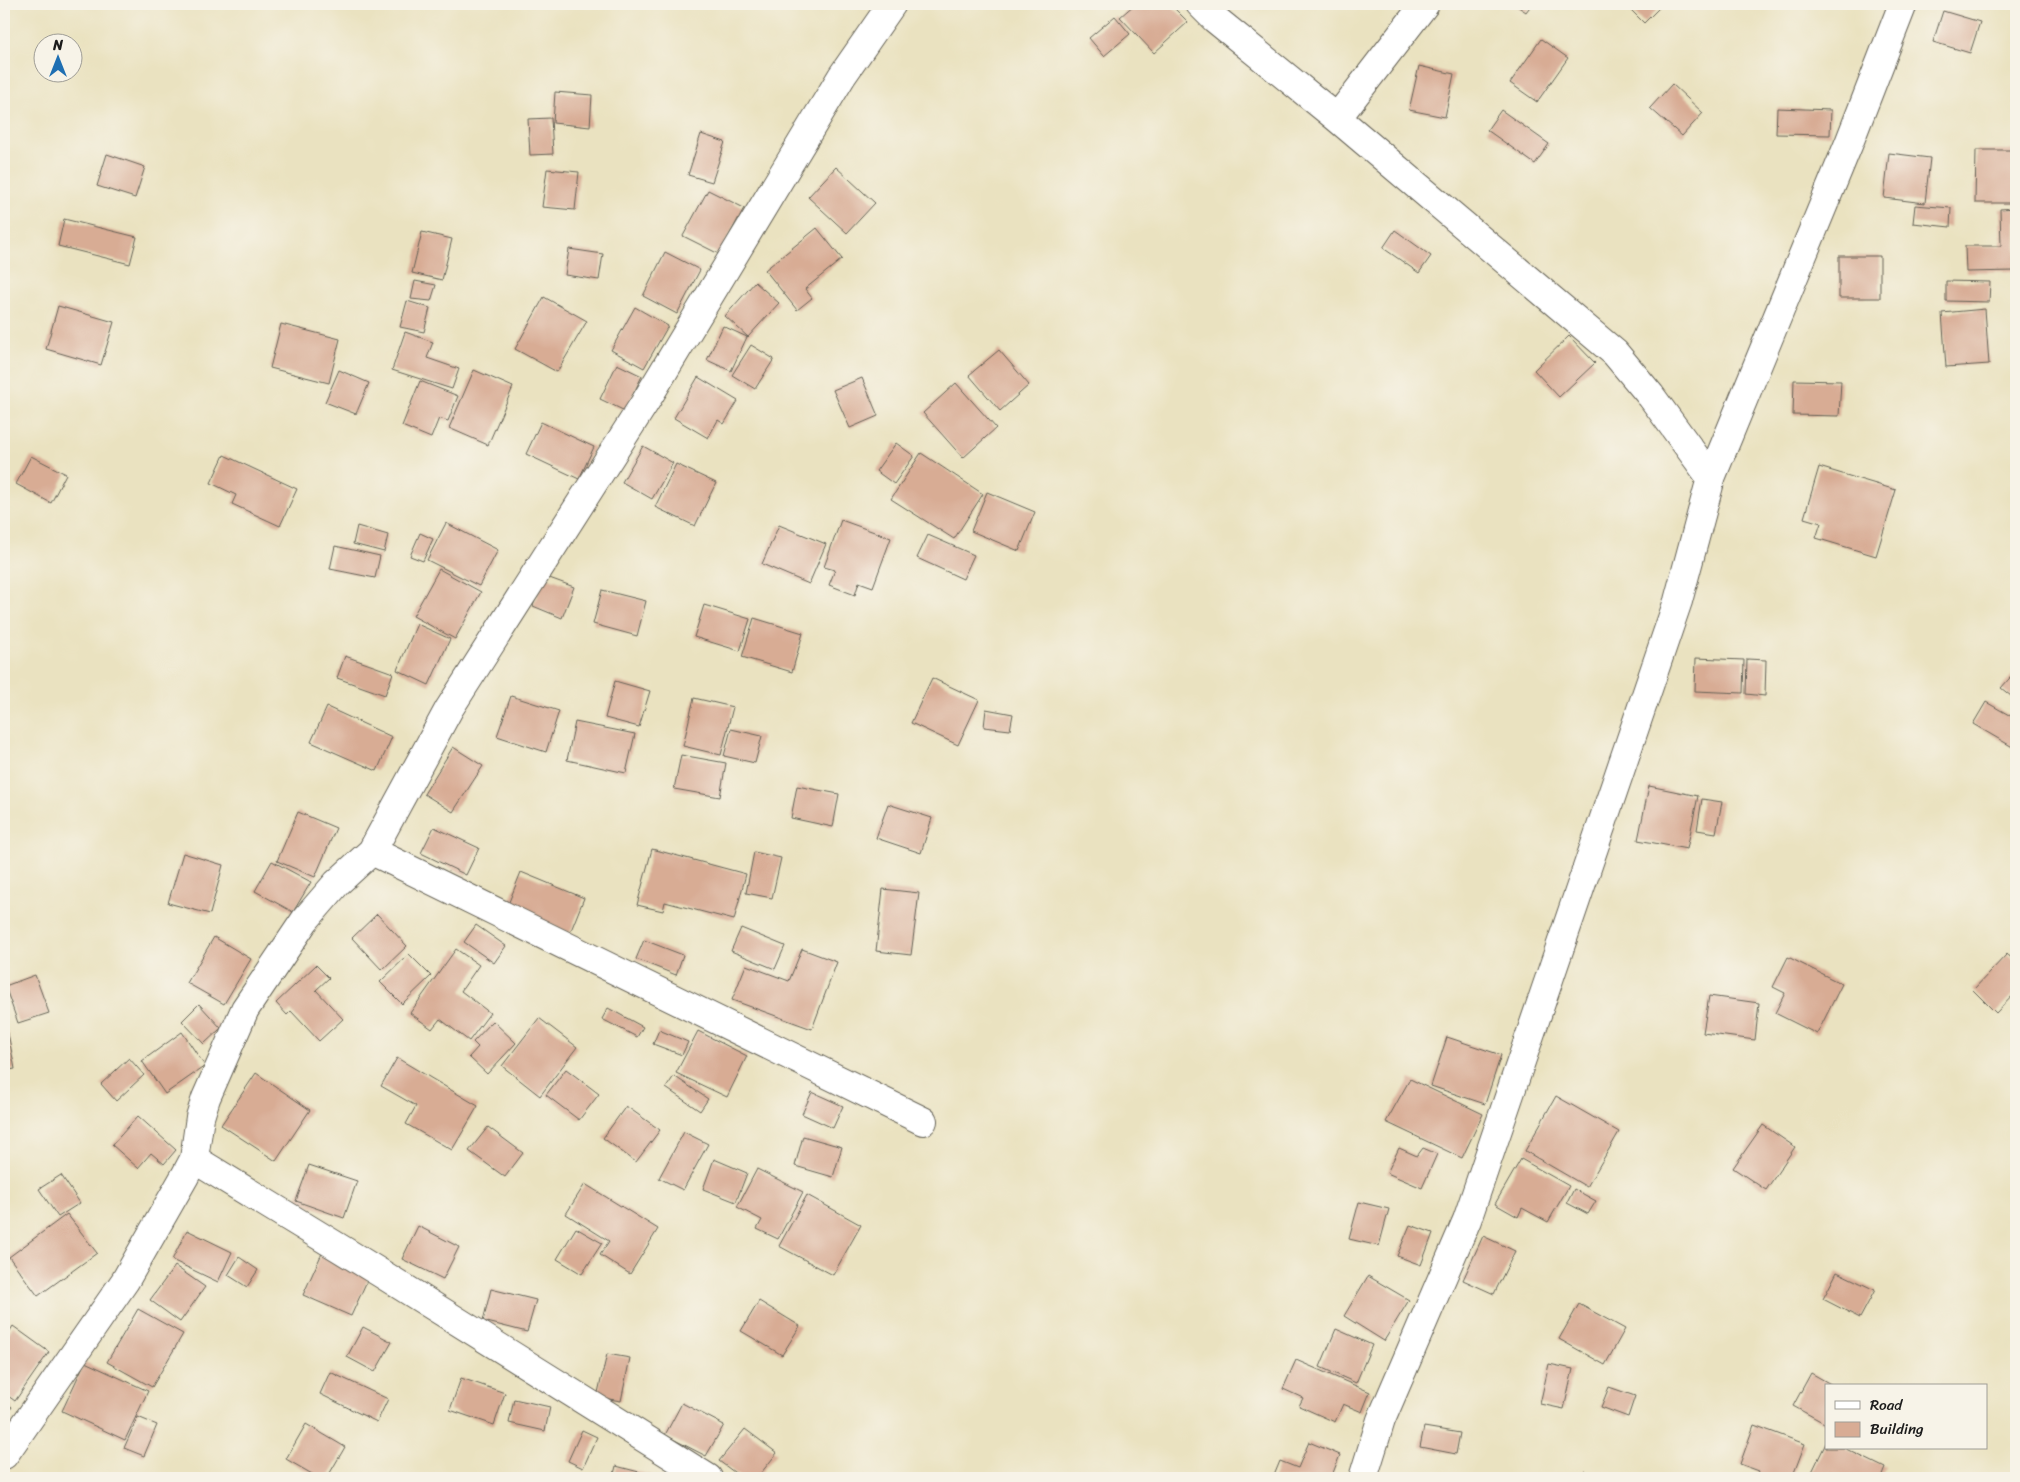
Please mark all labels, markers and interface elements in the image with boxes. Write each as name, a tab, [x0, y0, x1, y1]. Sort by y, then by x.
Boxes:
north arrow	[32, 32, 82, 82]
text: N	[52, 33, 63, 58]
legend	[1825, 1384, 1988, 1450]
text: Road	[1870, 1392, 1903, 1418]
text: Building	[1870, 1416, 1924, 1442]

